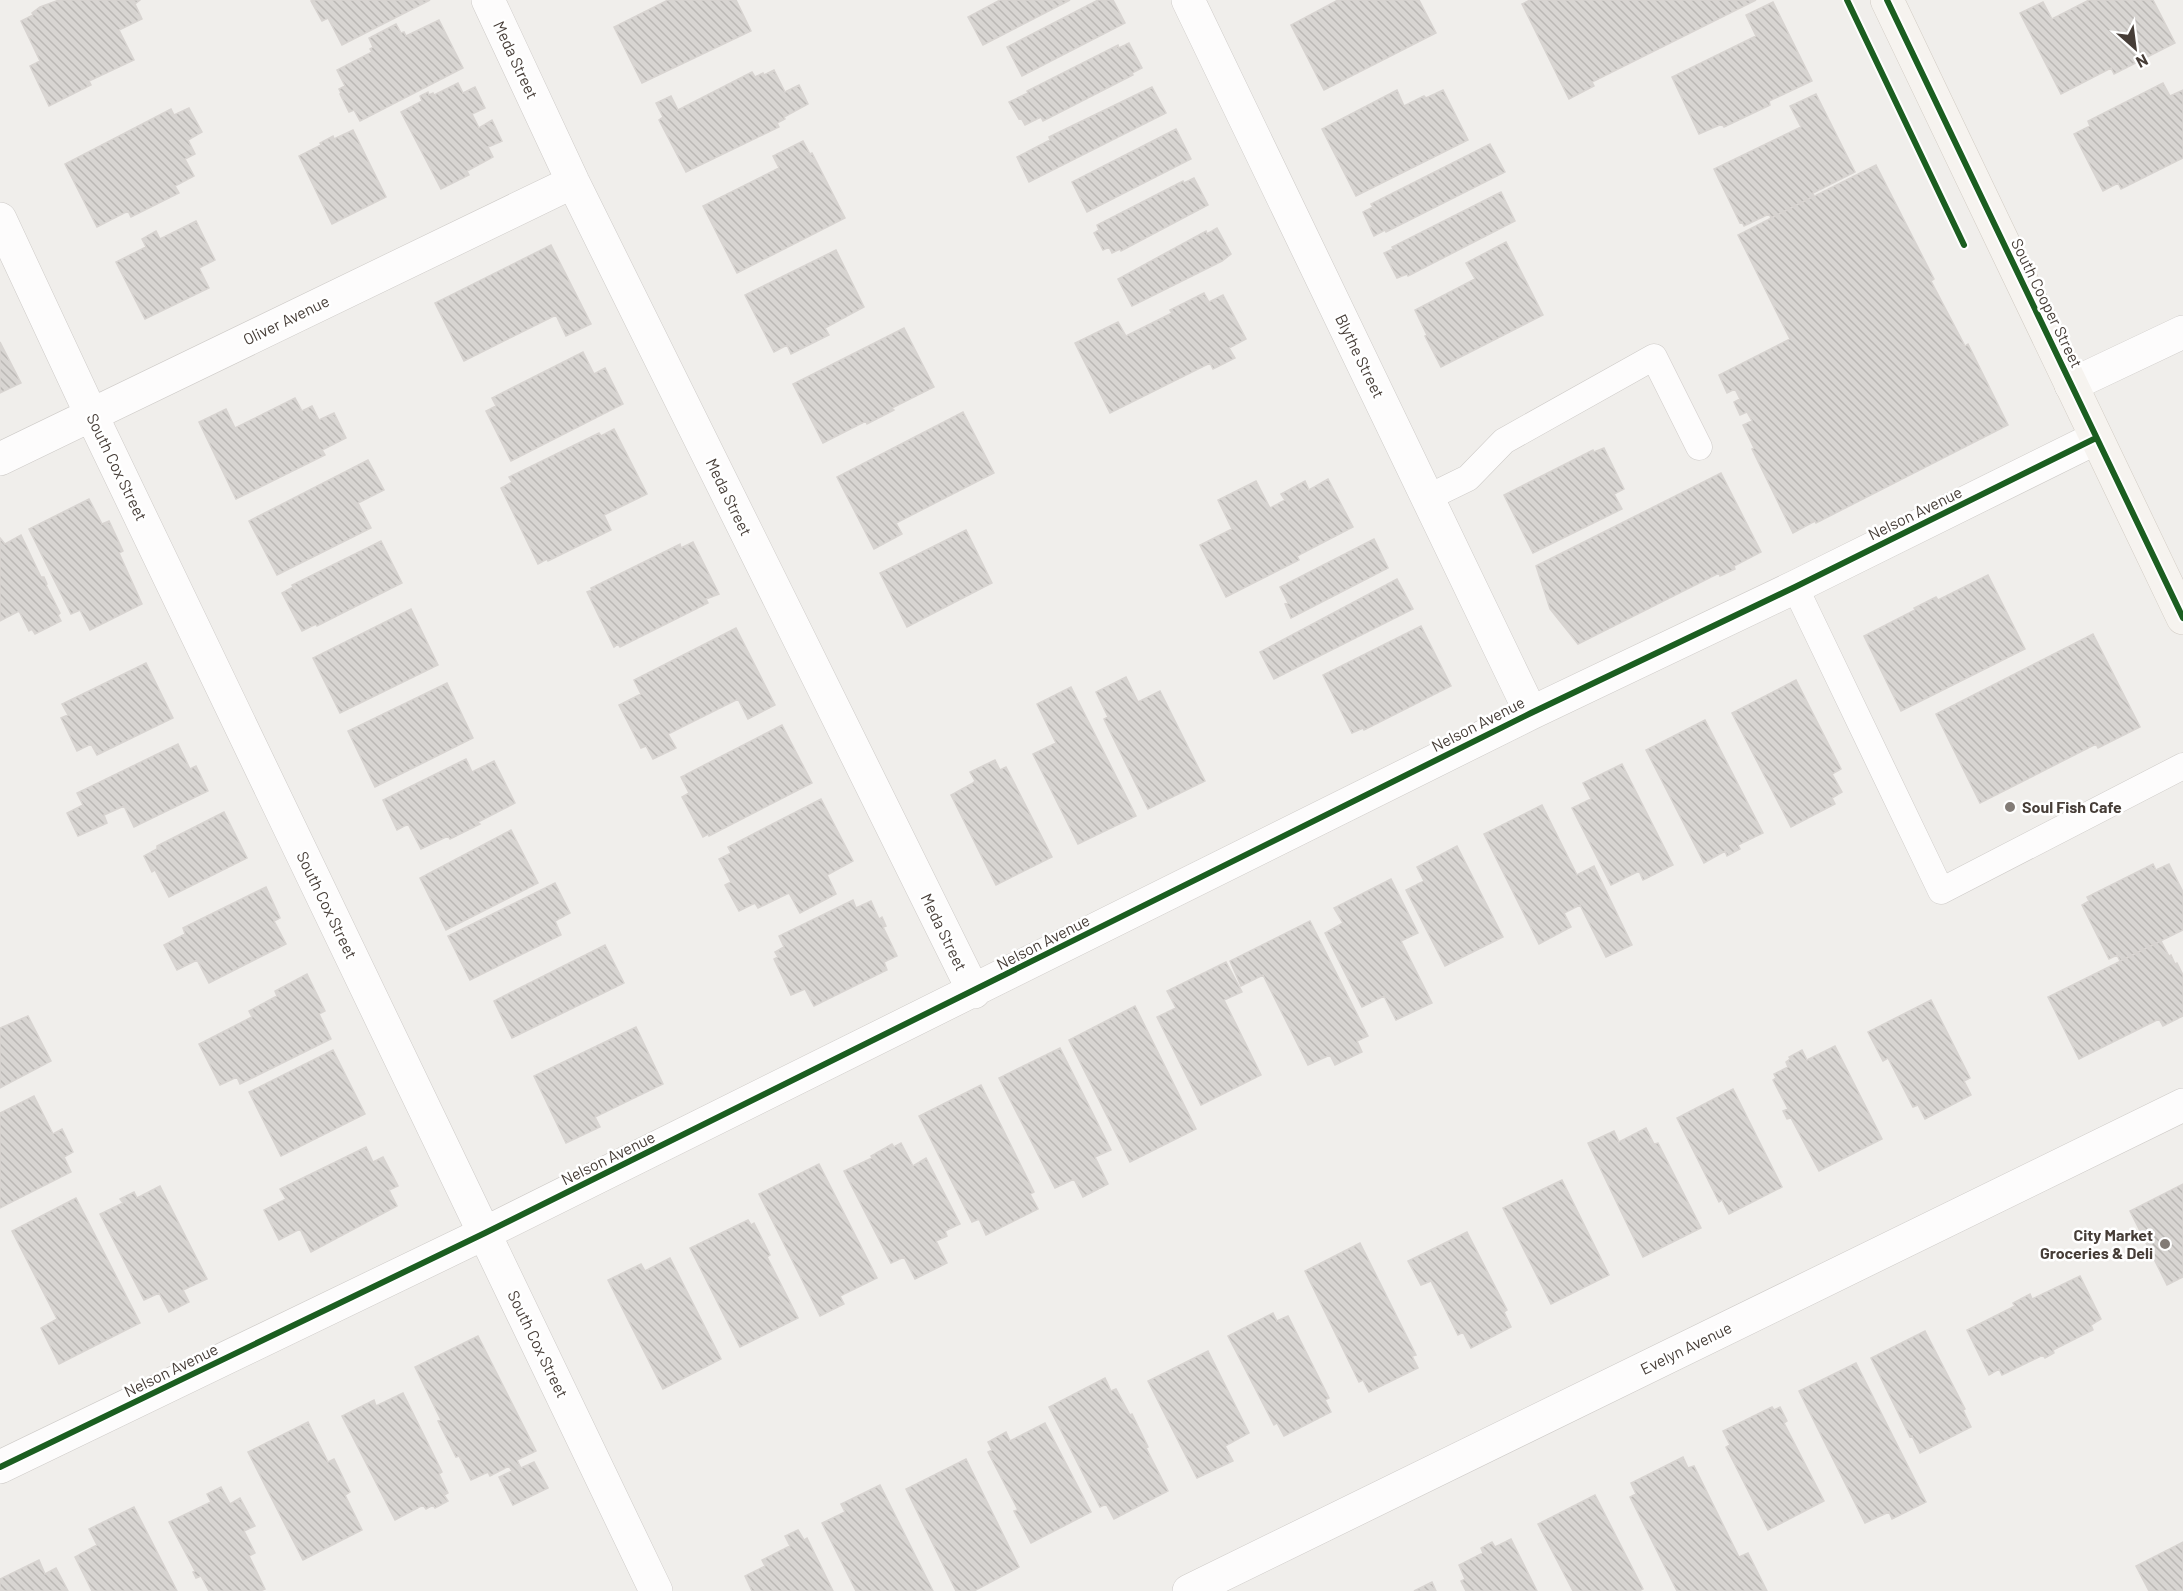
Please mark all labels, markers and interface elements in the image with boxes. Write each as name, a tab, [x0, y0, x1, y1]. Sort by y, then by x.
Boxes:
street label: Meda Street	[490, 18, 543, 102]
north arrow	[2105, 18, 2165, 78]
text: N	[2133, 51, 2151, 73]
street label: South Cooper Street	[2008, 235, 2087, 370]
street label: Oliver Avenue	[240, 291, 332, 349]
street label: Blythe Street	[1332, 311, 1389, 401]
street label: South Cox Street	[83, 410, 152, 524]
street label: Meda Street	[703, 455, 756, 539]
street label: Nelson Avenue	[1865, 482, 1965, 543]
street label: Nelson Avenue	[1428, 692, 1528, 755]
place label: Soul Fish Cafe	[2022, 797, 2122, 816]
marker: Soul Fish Cafe	[2003, 800, 2017, 814]
street label: South Cox Street	[293, 848, 362, 962]
street label: Meda Street	[918, 890, 971, 974]
street label: Nelson Avenue	[993, 910, 1093, 973]
street label: Nelson Avenue	[558, 1127, 658, 1188]
place label: City Market Groceries & Deli	[2040, 1225, 2153, 1262]
marker: City Market Groceries & Deli	[2158, 1237, 2172, 1251]
street label: South Cox Street	[504, 1287, 573, 1401]
street label: Evelyn Avenue	[1637, 1317, 1735, 1378]
street label: Nelson Avenue	[121, 1339, 221, 1400]

